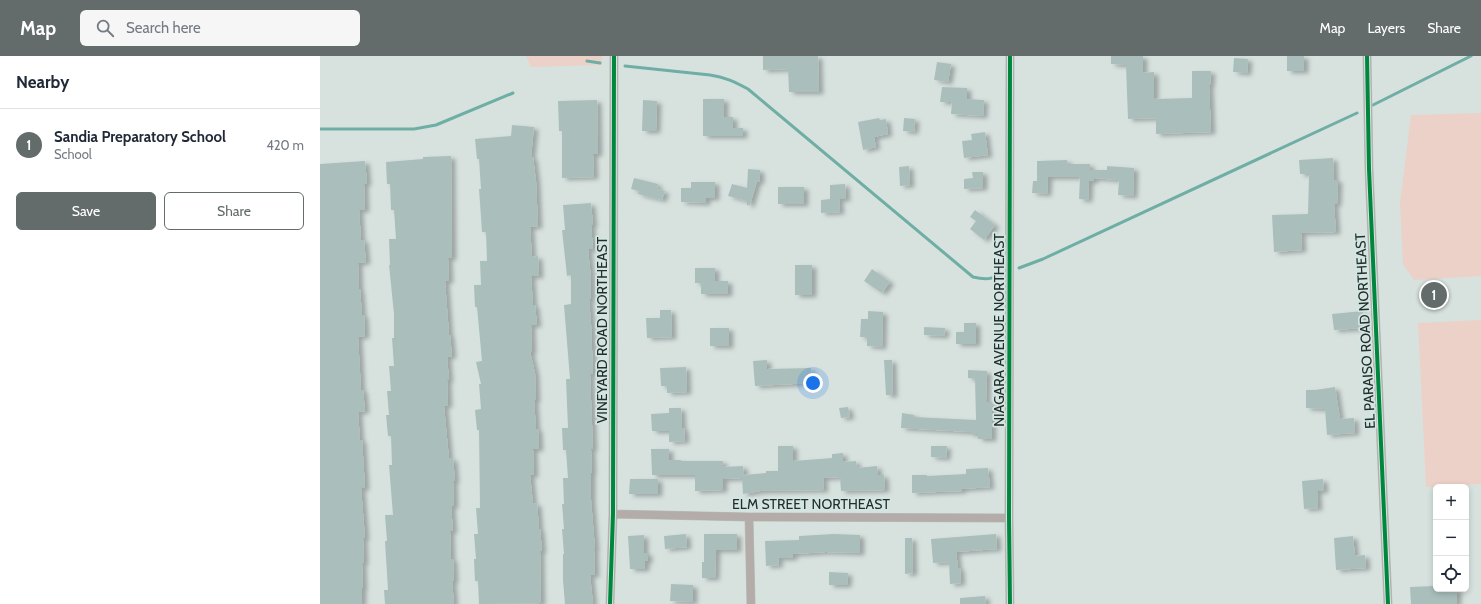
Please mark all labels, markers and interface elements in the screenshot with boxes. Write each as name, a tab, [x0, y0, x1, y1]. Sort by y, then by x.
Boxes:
search box	[80, 10, 360, 46]
text: Map	[20, 17, 56, 40]
icon: search	[94, 17, 116, 39]
text: Search here	[126, 19, 201, 37]
text: Map	[1320, 19, 1345, 37]
text: Layers	[1367, 19, 1405, 37]
text: Share	[1427, 19, 1461, 37]
text: Nearby	[16, 72, 69, 92]
text: Sandia Preparatory School	[54, 128, 226, 146]
text: 1	[27, 137, 31, 153]
text: 420 m	[266, 137, 304, 153]
text: School	[54, 146, 92, 162]
button: Save	[16, 192, 156, 230]
button: Share	[164, 192, 304, 230]
street label: EL PARAISO ROAD NORTHEAST	[1351, 232, 1379, 429]
street label: NIAGARA AVENUE NORTHEAST	[990, 233, 1008, 427]
street label: VINEYARD ROAD NORTHEAST	[593, 236, 611, 423]
pin: 1	[1421, 280, 1447, 310]
your location	[803, 373, 823, 393]
map controls	[1433, 484, 1469, 592]
button: +	[1433, 484, 1469, 520]
street label: ELM STREET NORTHEAST	[732, 495, 890, 513]
button: −	[1433, 520, 1469, 556]
button: locate	[1433, 556, 1469, 592]

